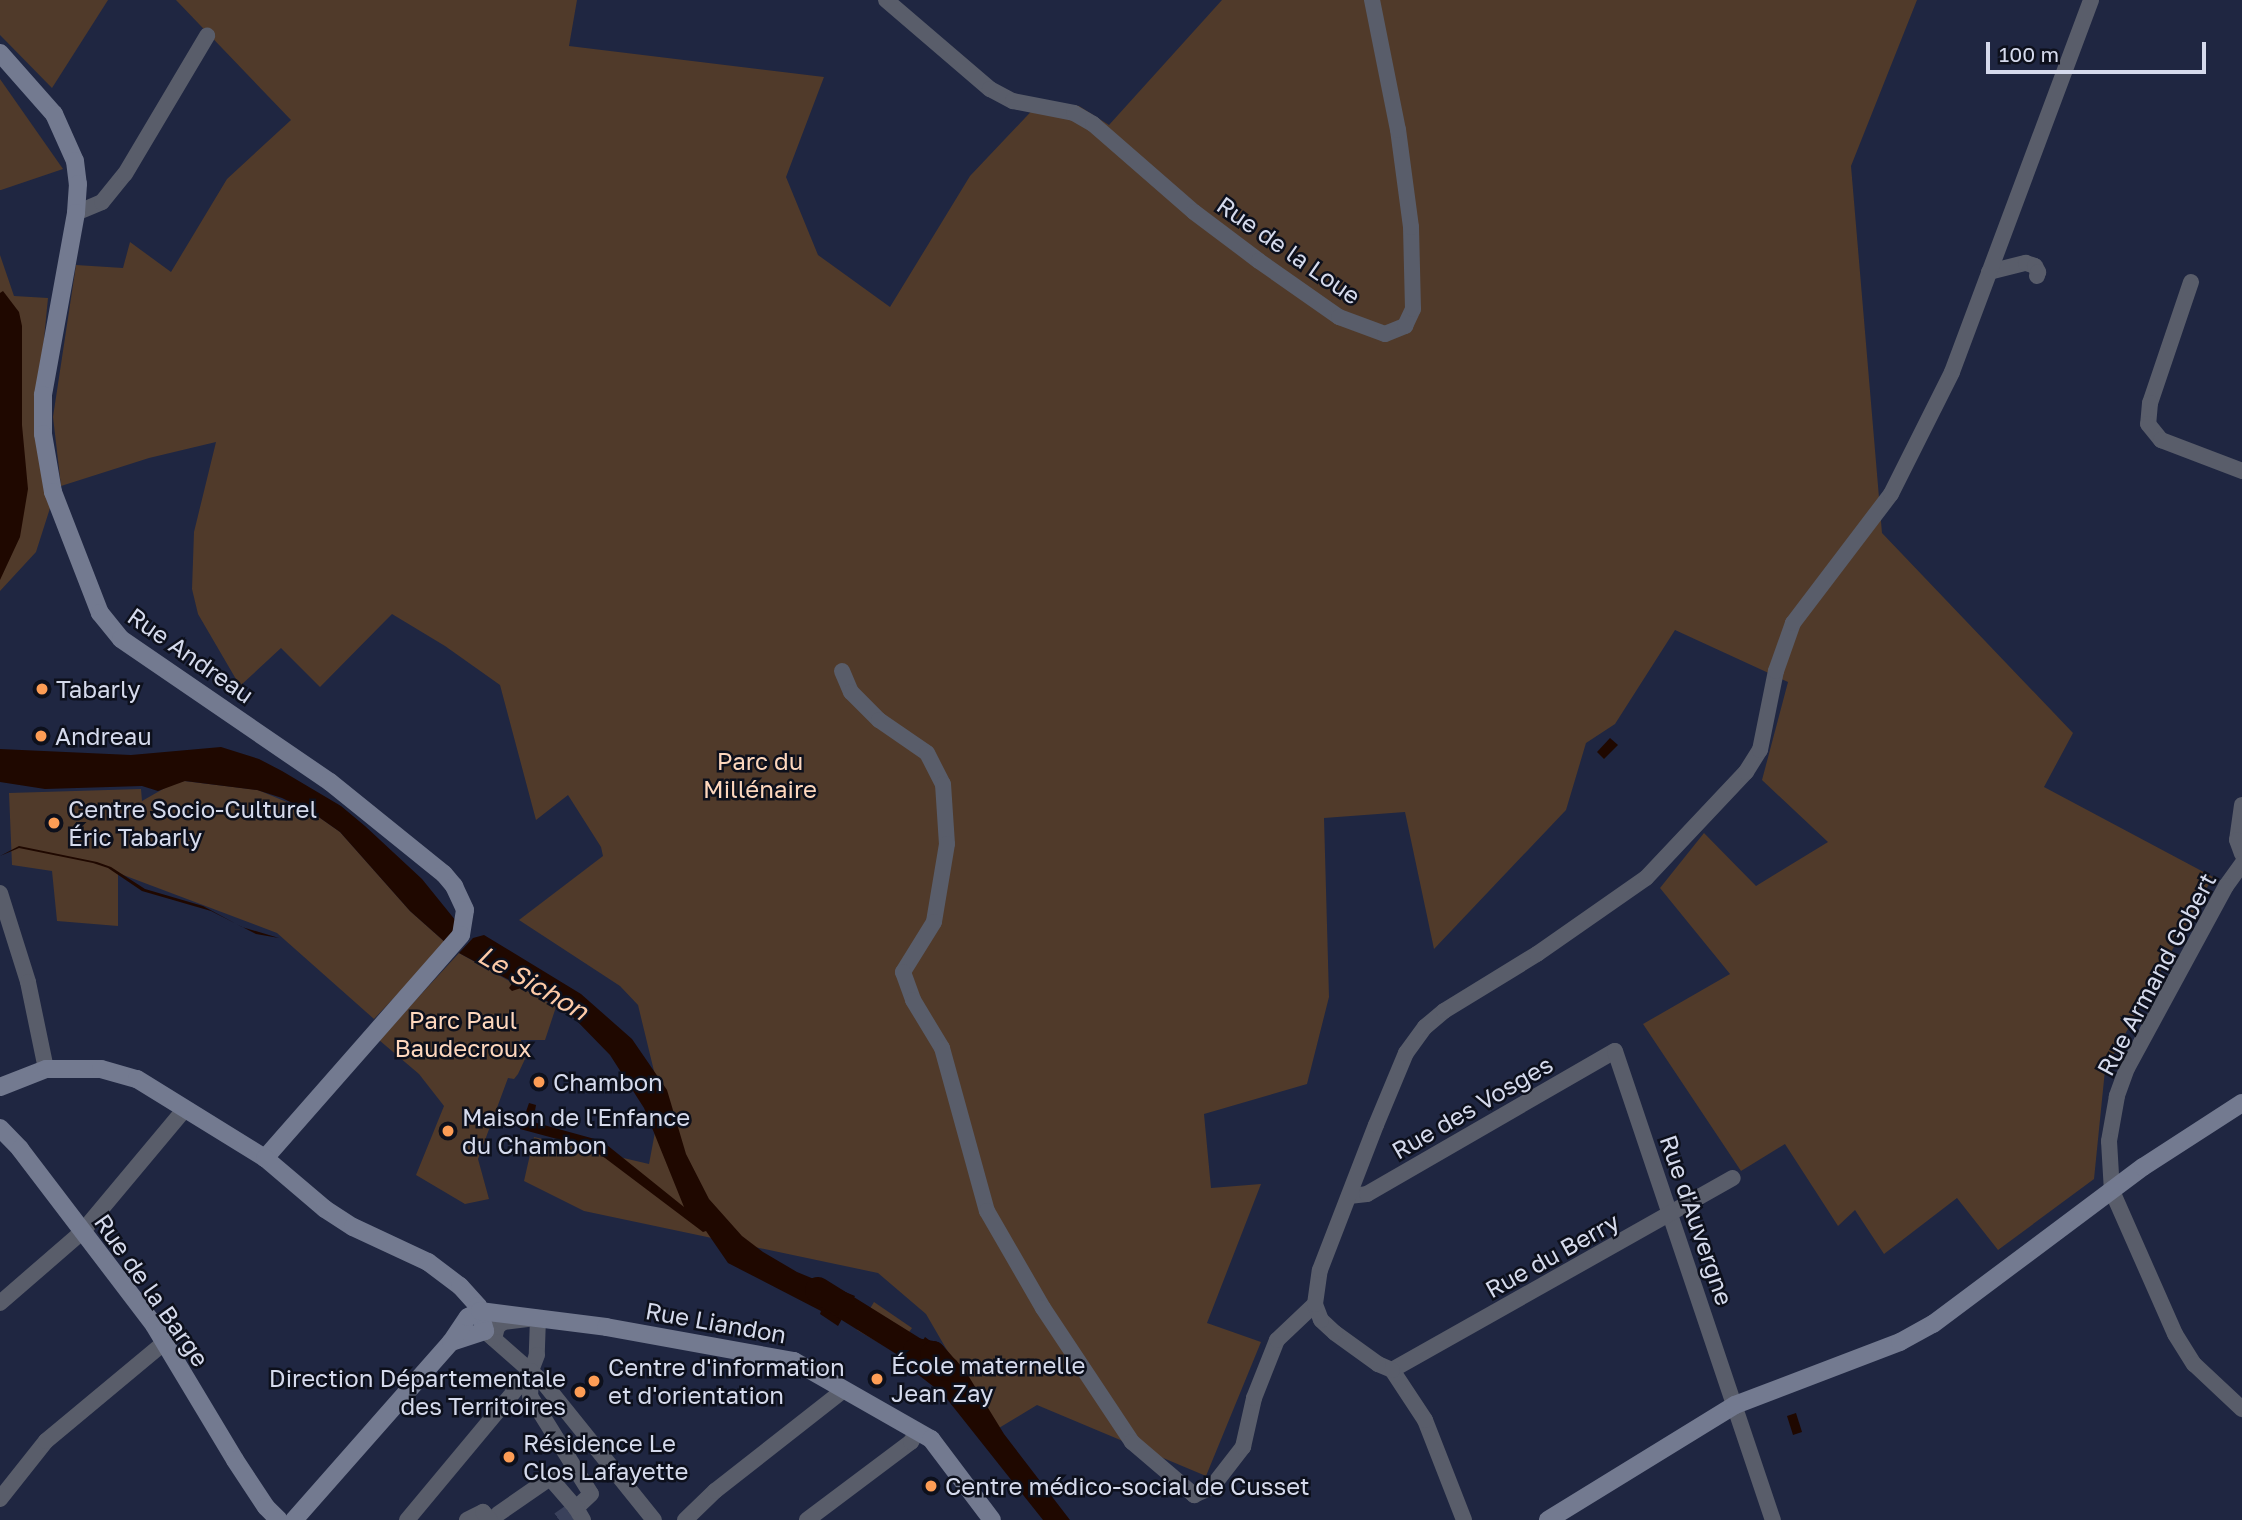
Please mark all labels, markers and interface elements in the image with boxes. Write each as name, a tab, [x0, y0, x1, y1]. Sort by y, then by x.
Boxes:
scale bar	[1990, 28, 2210, 72]
text: 100 m	[1999, 41, 2059, 67]
street label: Rue de la Loue	[1212, 190, 1366, 310]
street label: Rue Andreau	[123, 601, 259, 709]
place label: Tabarly	[56, 675, 141, 703]
marker: Tabarly	[34, 681, 50, 697]
place label: Andreau	[55, 722, 152, 750]
marker: Andreau	[33, 728, 49, 744]
park label: Parc du Millénaire	[703, 747, 817, 803]
place label: Centre Socio-Culturel Éric Tabarly	[68, 795, 317, 851]
marker: Centre Socio-Culturel Éric Tabarly	[46, 815, 62, 831]
street label: Rue Armand Gobert	[2090, 868, 2222, 1080]
water label: Le Sichon	[473, 939, 593, 1027]
park label: Parc Paul Baudecroux	[394, 1006, 532, 1062]
street label: Rue des Vosges	[1386, 1049, 1558, 1165]
place label: Chambon	[553, 1068, 663, 1096]
marker: Chambon	[531, 1074, 547, 1090]
place label: Maison de l'Enfance du Chambon	[462, 1103, 690, 1159]
marker: Maison de l'Enfance du Chambon	[440, 1123, 456, 1139]
street label: Rue d'Auvergne	[1654, 1131, 1740, 1309]
street label: Rue du Berry	[1480, 1206, 1624, 1304]
street label: Rue de la Barge	[89, 1208, 215, 1372]
street label: Rue Liandon	[643, 1295, 789, 1349]
place label: École maternelle Jean Zay	[891, 1351, 1085, 1407]
place label: Centre d'information et d'orientation	[608, 1353, 845, 1409]
place label: Direction Départementale des Territoires	[269, 1364, 566, 1420]
marker: École maternelle Jean Zay	[869, 1371, 885, 1387]
marker: Centre d'information et d'orientation	[586, 1373, 602, 1389]
marker: Direction Départementale des Territoires	[572, 1384, 588, 1400]
place label: Résidence Le Clos Lafayette	[523, 1429, 688, 1485]
marker: Résidence Le Clos Lafayette	[501, 1449, 517, 1465]
place label: Centre médico-social de Cusset	[945, 1472, 1310, 1500]
marker: Centre médico-social de Cusset	[923, 1478, 939, 1494]

